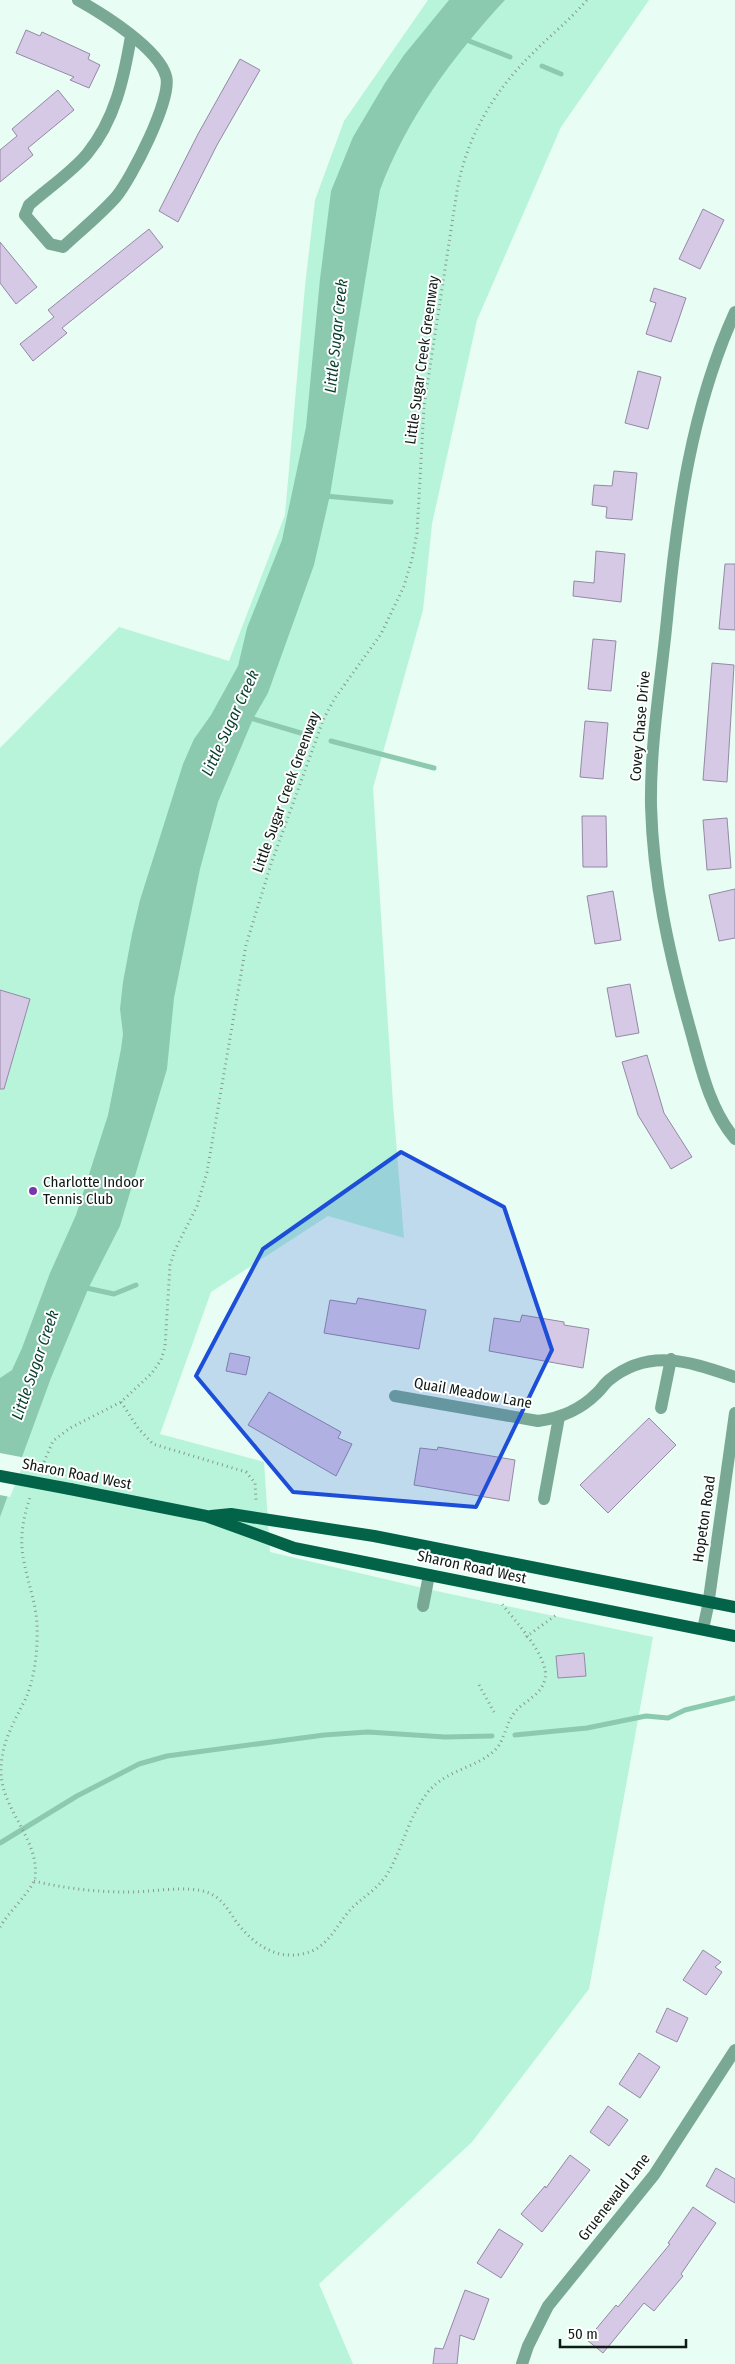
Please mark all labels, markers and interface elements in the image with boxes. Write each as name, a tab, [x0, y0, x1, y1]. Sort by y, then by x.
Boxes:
street label: Little Sugar Creek Greenway	[401, 274, 443, 446]
water label: Little Sugar Creek	[321, 278, 351, 394]
water label: Little Sugar Creek	[197, 667, 263, 779]
street label: Covey Chase Drive	[626, 670, 654, 782]
street label: Little Sugar Creek Greenway	[248, 709, 324, 875]
place label: Charlotte Indoor Tennis Club	[43, 1173, 145, 1208]
marker: Charlotte Indoor Tennis Club	[27, 1185, 39, 1197]
water label: Little Sugar Creek	[7, 1308, 63, 1422]
street label: Quail Meadow Lane	[413, 1374, 533, 1412]
street label: Sharon Road West	[21, 1455, 133, 1493]
street label: Hopeton Road	[689, 1474, 719, 1564]
street label: Sharon Road West	[416, 1547, 528, 1587]
street label: Gruenewald Lane	[574, 2150, 654, 2244]
scale bar	[560, 2316, 686, 2348]
text: 50 m	[568, 2325, 598, 2343]

